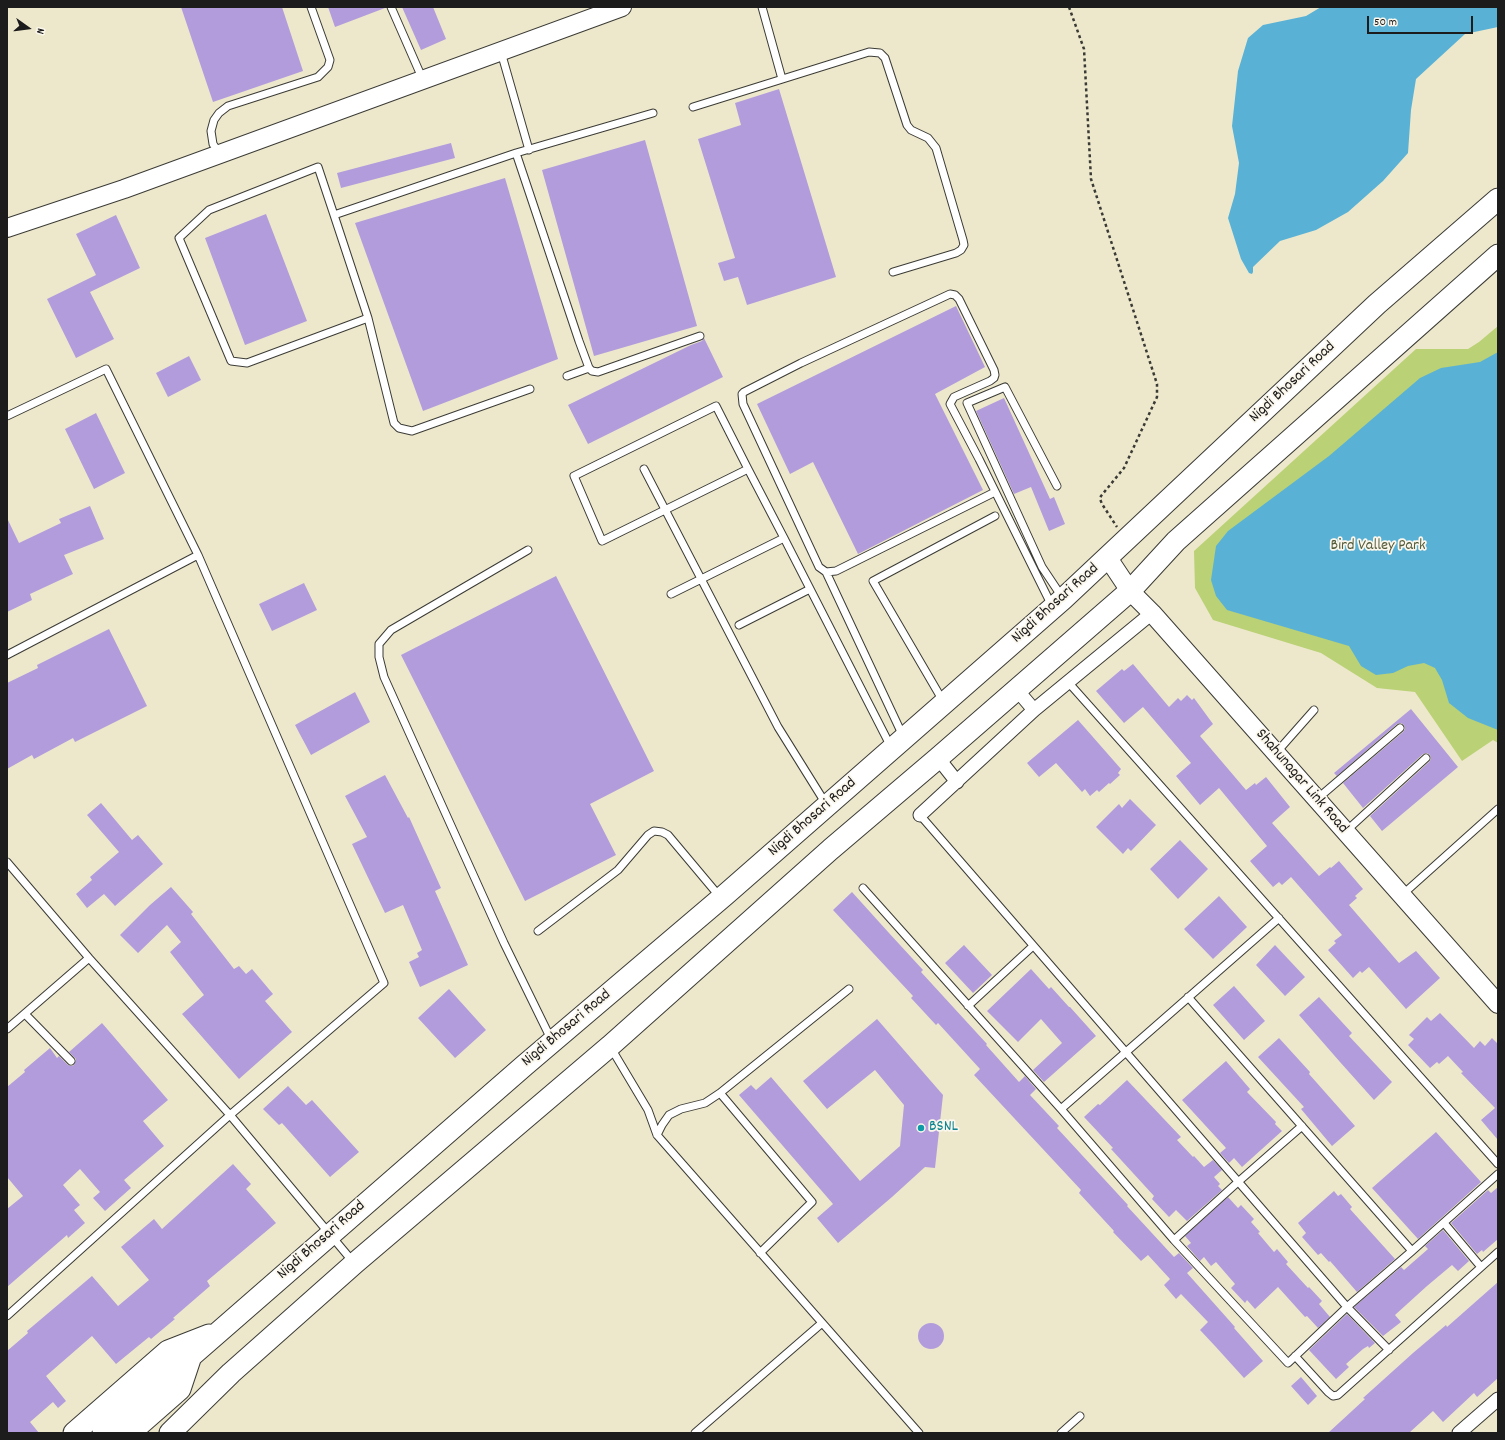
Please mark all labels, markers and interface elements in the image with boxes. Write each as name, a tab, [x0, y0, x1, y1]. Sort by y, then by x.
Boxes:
north arrow	[8, 8, 48, 48]
scale bar	[1369, 8, 1475, 34]
text: 50 m	[1374, 14, 1397, 31]
text: N	[31, 26, 48, 35]
street label: Nigdi Bhosari Road	[1246, 338, 1340, 428]
park label: Bird Valley Park	[1331, 537, 1425, 557]
street label: Nigdi Bhosari Road	[1008, 560, 1104, 648]
street label: Shahunagar Link Road	[1250, 726, 1352, 838]
street label: Nigdi Bhosari Road	[765, 774, 861, 862]
street label: Nigdi Bhosari Road	[518, 986, 616, 1072]
place label: BSNL	[929, 1118, 958, 1138]
marker: BSNL	[916, 1123, 926, 1133]
street label: Nigdi Bhosari Road	[274, 1197, 370, 1285]

